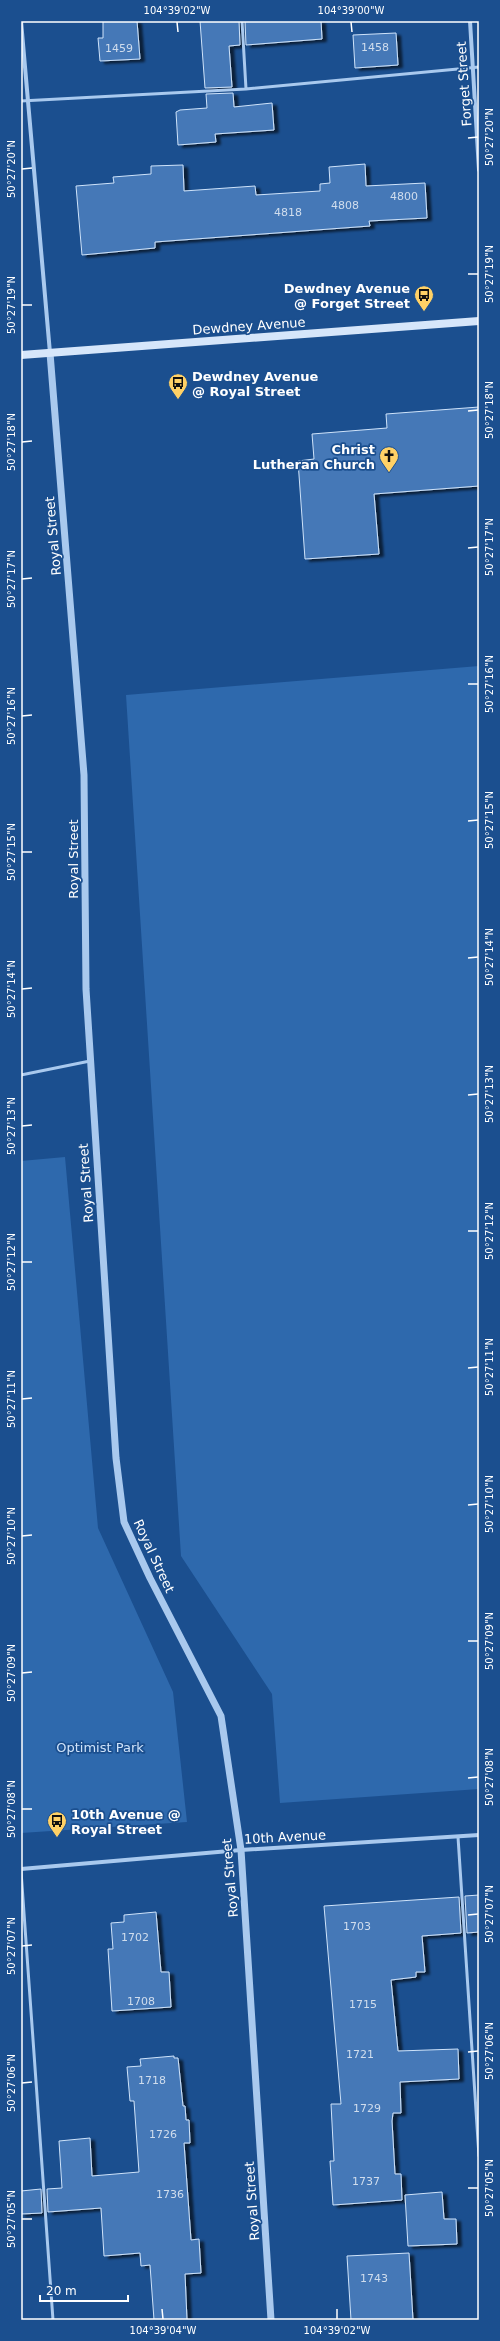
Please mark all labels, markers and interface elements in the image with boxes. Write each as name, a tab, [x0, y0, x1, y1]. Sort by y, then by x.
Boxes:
text: 104°39'02"W	[144, 5, 210, 16]
text: 104°39'00"W	[318, 5, 384, 16]
house number: 1458	[361, 41, 389, 54]
street label: Forget Street	[454, 41, 474, 127]
house number: 1459	[105, 42, 133, 55]
text: 50°27'20"N	[484, 108, 495, 166]
text: 50°27'20"N	[6, 140, 17, 198]
house number: 4800	[390, 190, 418, 203]
house number: 4808	[331, 199, 359, 212]
house number: 4818	[274, 206, 302, 219]
text: 50°27'19"N	[484, 245, 495, 303]
text: 50°27'19"N	[6, 276, 17, 334]
place label: Dewdney Avenue @ Forget Street	[284, 281, 410, 311]
bus stop icon: Dewdney Avenue @ Forget Street	[413, 284, 435, 312]
street label: Dewdney Avenue	[192, 315, 306, 337]
place label: Dewdney Avenue @ Royal Street	[192, 369, 318, 399]
bus stop icon: Dewdney Avenue @ Royal Street	[167, 372, 189, 400]
text: 50°27'18"N	[484, 381, 495, 439]
text: 50°27'18"N	[6, 413, 17, 471]
place label: Christ Lutheran Church	[253, 442, 375, 472]
church icon: Christ Lutheran Church	[378, 445, 400, 473]
street label: Royal Street	[42, 496, 64, 576]
text: 50°27'17"N	[484, 518, 495, 576]
text: 50°27'17"N	[6, 550, 17, 608]
text: 50°27'16"N	[484, 655, 495, 713]
text: 50°27'16"N	[6, 687, 17, 745]
text: 50°27'15"N	[484, 791, 495, 849]
street label: Royal Street	[66, 819, 81, 899]
text: 50°27'15"N	[6, 823, 17, 881]
text: 50°27'14"N	[484, 928, 495, 986]
text: 50°27'14"N	[6, 960, 17, 1018]
text: 50°27'13"N	[484, 1065, 495, 1123]
text: 50°27'13"N	[6, 1097, 17, 1155]
street label: Royal Street	[76, 1143, 96, 1223]
text: 50°27'12"N	[484, 1202, 495, 1260]
text: 50°27'12"N	[6, 1233, 17, 1291]
text: 50°27'11"N	[484, 1338, 495, 1396]
text: 50°27'11"N	[6, 1370, 17, 1428]
text: 50°27'10"N	[484, 1475, 495, 1533]
text: 50°27'10"N	[6, 1507, 17, 1565]
street label: Royal Street	[130, 1517, 178, 1595]
text: 50°27'09"N	[484, 1612, 495, 1670]
text: 50°27'09"N	[6, 1644, 17, 1702]
park label: Optimist Park	[56, 1740, 144, 1755]
text: 50°27'08"N	[484, 1748, 495, 1806]
text: 50°27'08"N	[6, 1780, 17, 1838]
place label: 10th Avenue @ Royal Street	[71, 1807, 181, 1837]
bus stop icon: 10th Avenue @ Royal Street	[46, 1810, 68, 1838]
street label: 10th Avenue	[244, 1827, 326, 1847]
street label: Royal Street	[219, 1838, 241, 1918]
text: 50°27'07"N	[484, 1885, 495, 1943]
text: 50°27'07"N	[6, 1917, 17, 1975]
house number: 1703	[343, 1920, 371, 1933]
house number: 1702	[121, 1931, 149, 1944]
house number: 1708	[127, 1995, 155, 2008]
house number: 1715	[349, 1998, 377, 2011]
text: 50°27'06"N	[484, 2022, 495, 2080]
house number: 1721	[346, 2048, 374, 2061]
text: 50°27'06"N	[6, 2054, 17, 2112]
house number: 1718	[138, 2074, 166, 2087]
house number: 1729	[353, 2102, 381, 2115]
house number: 1726	[149, 2128, 177, 2141]
text: 50°27'05"N	[484, 2159, 495, 2217]
street label: Royal Street	[242, 2161, 262, 2241]
house number: 1737	[352, 2175, 380, 2188]
house number: 1736	[156, 2188, 184, 2201]
text: 50°27'05"N	[6, 2190, 17, 2248]
house number: 1743	[360, 2272, 388, 2285]
scale bar	[40, 2277, 128, 2303]
text: 20 m	[46, 2284, 77, 2298]
text: 104°39'04"W	[130, 2325, 196, 2336]
text: 104°39'02"W	[304, 2325, 370, 2336]

